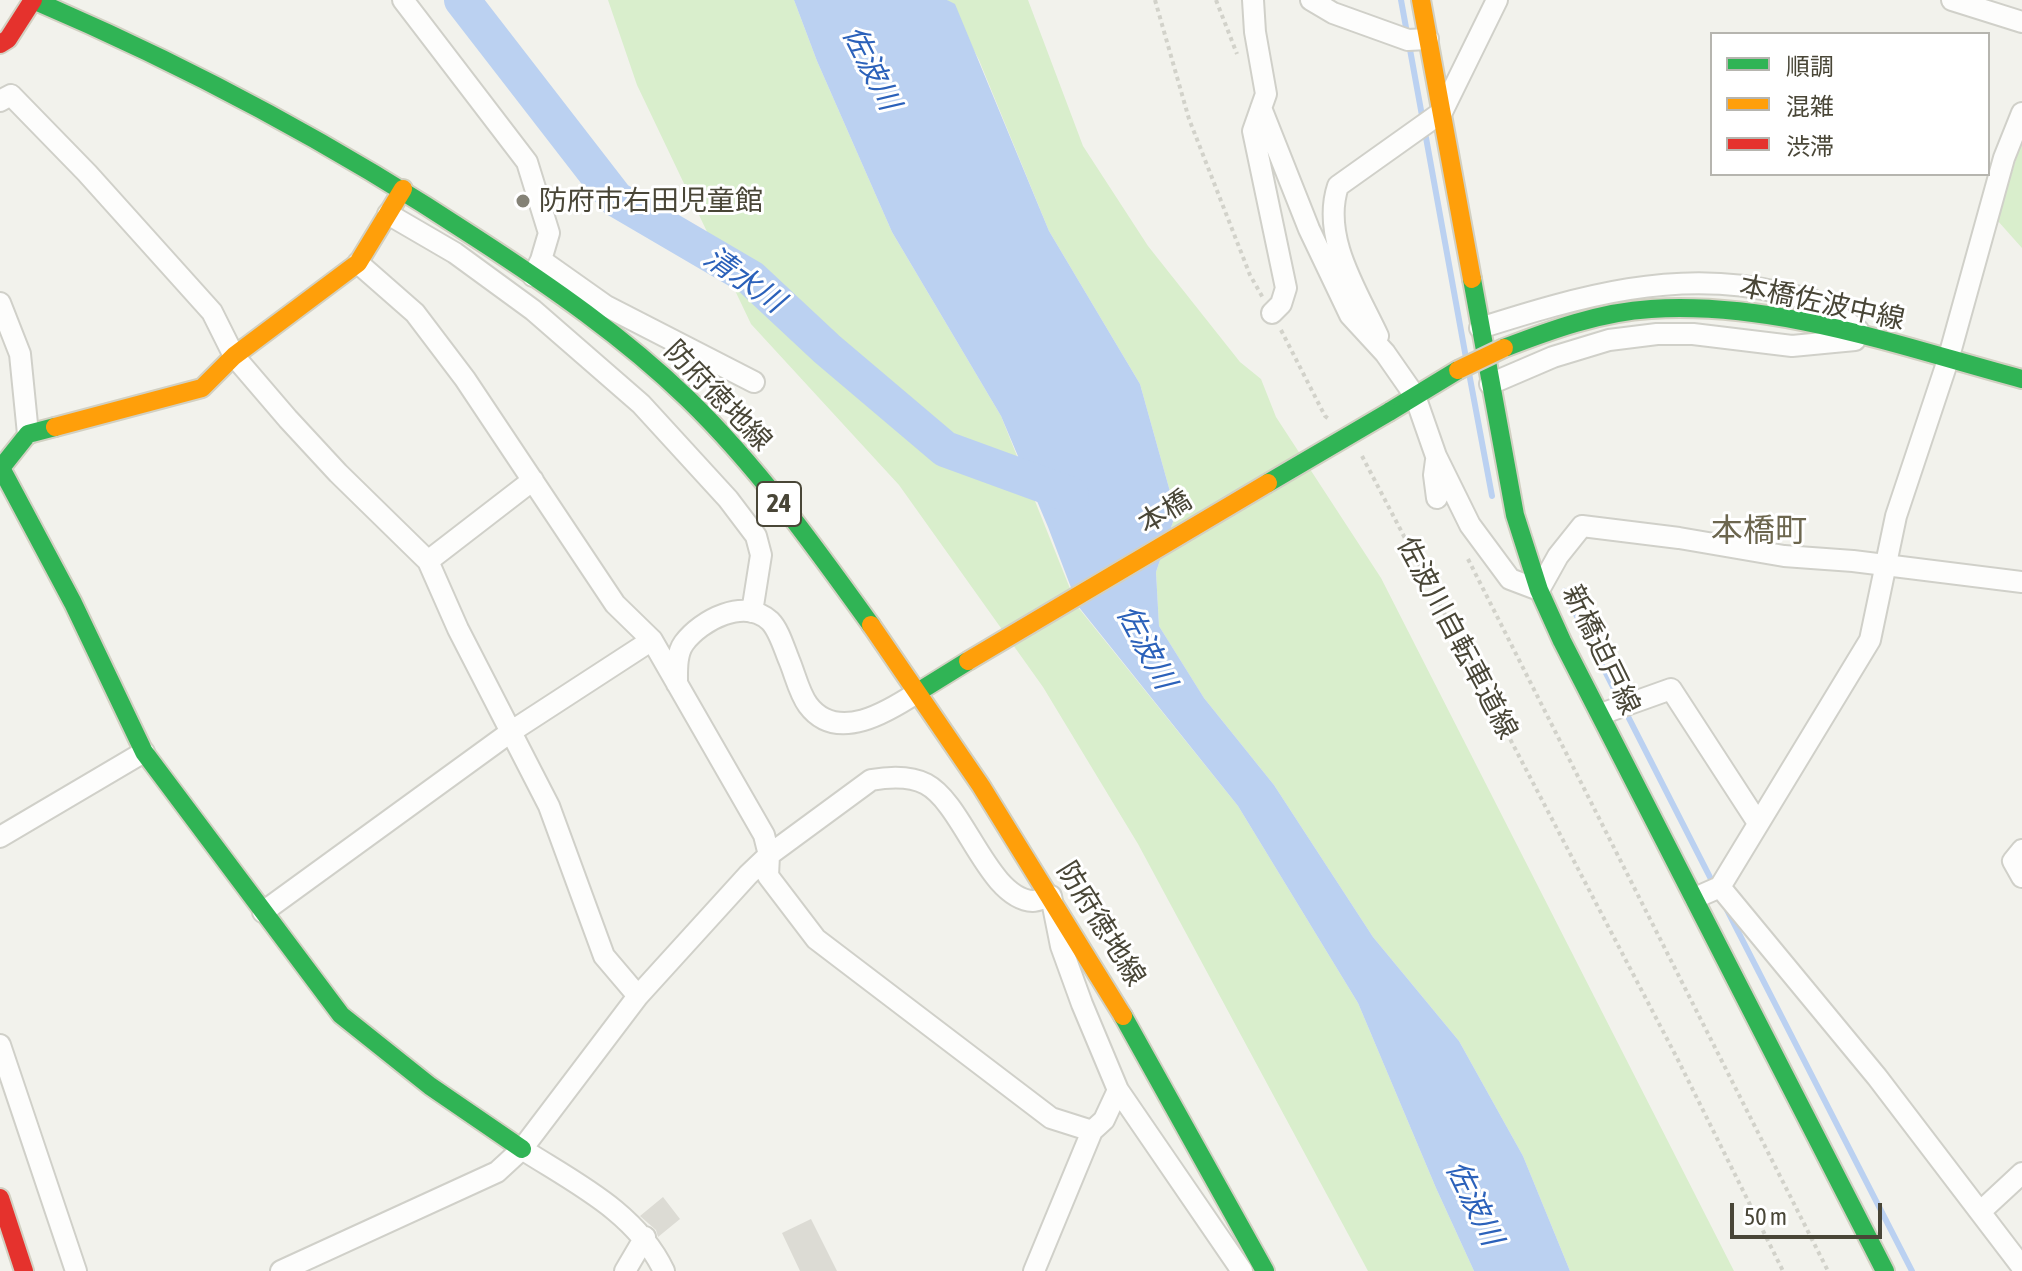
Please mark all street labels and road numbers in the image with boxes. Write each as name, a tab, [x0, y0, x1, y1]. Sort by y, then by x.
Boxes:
street label: 本橋佐波中線	[1736, 269, 1908, 337]
street label: 防府徳地線	[657, 334, 779, 458]
road number: 24	[757, 482, 801, 526]
street label: 本橋	[1132, 483, 1198, 541]
street label: 佐波川自転車道線	[1390, 531, 1524, 745]
street label: 新橋迫戸線	[1555, 580, 1647, 720]
street label: 防府徳地線	[1050, 856, 1152, 992]

